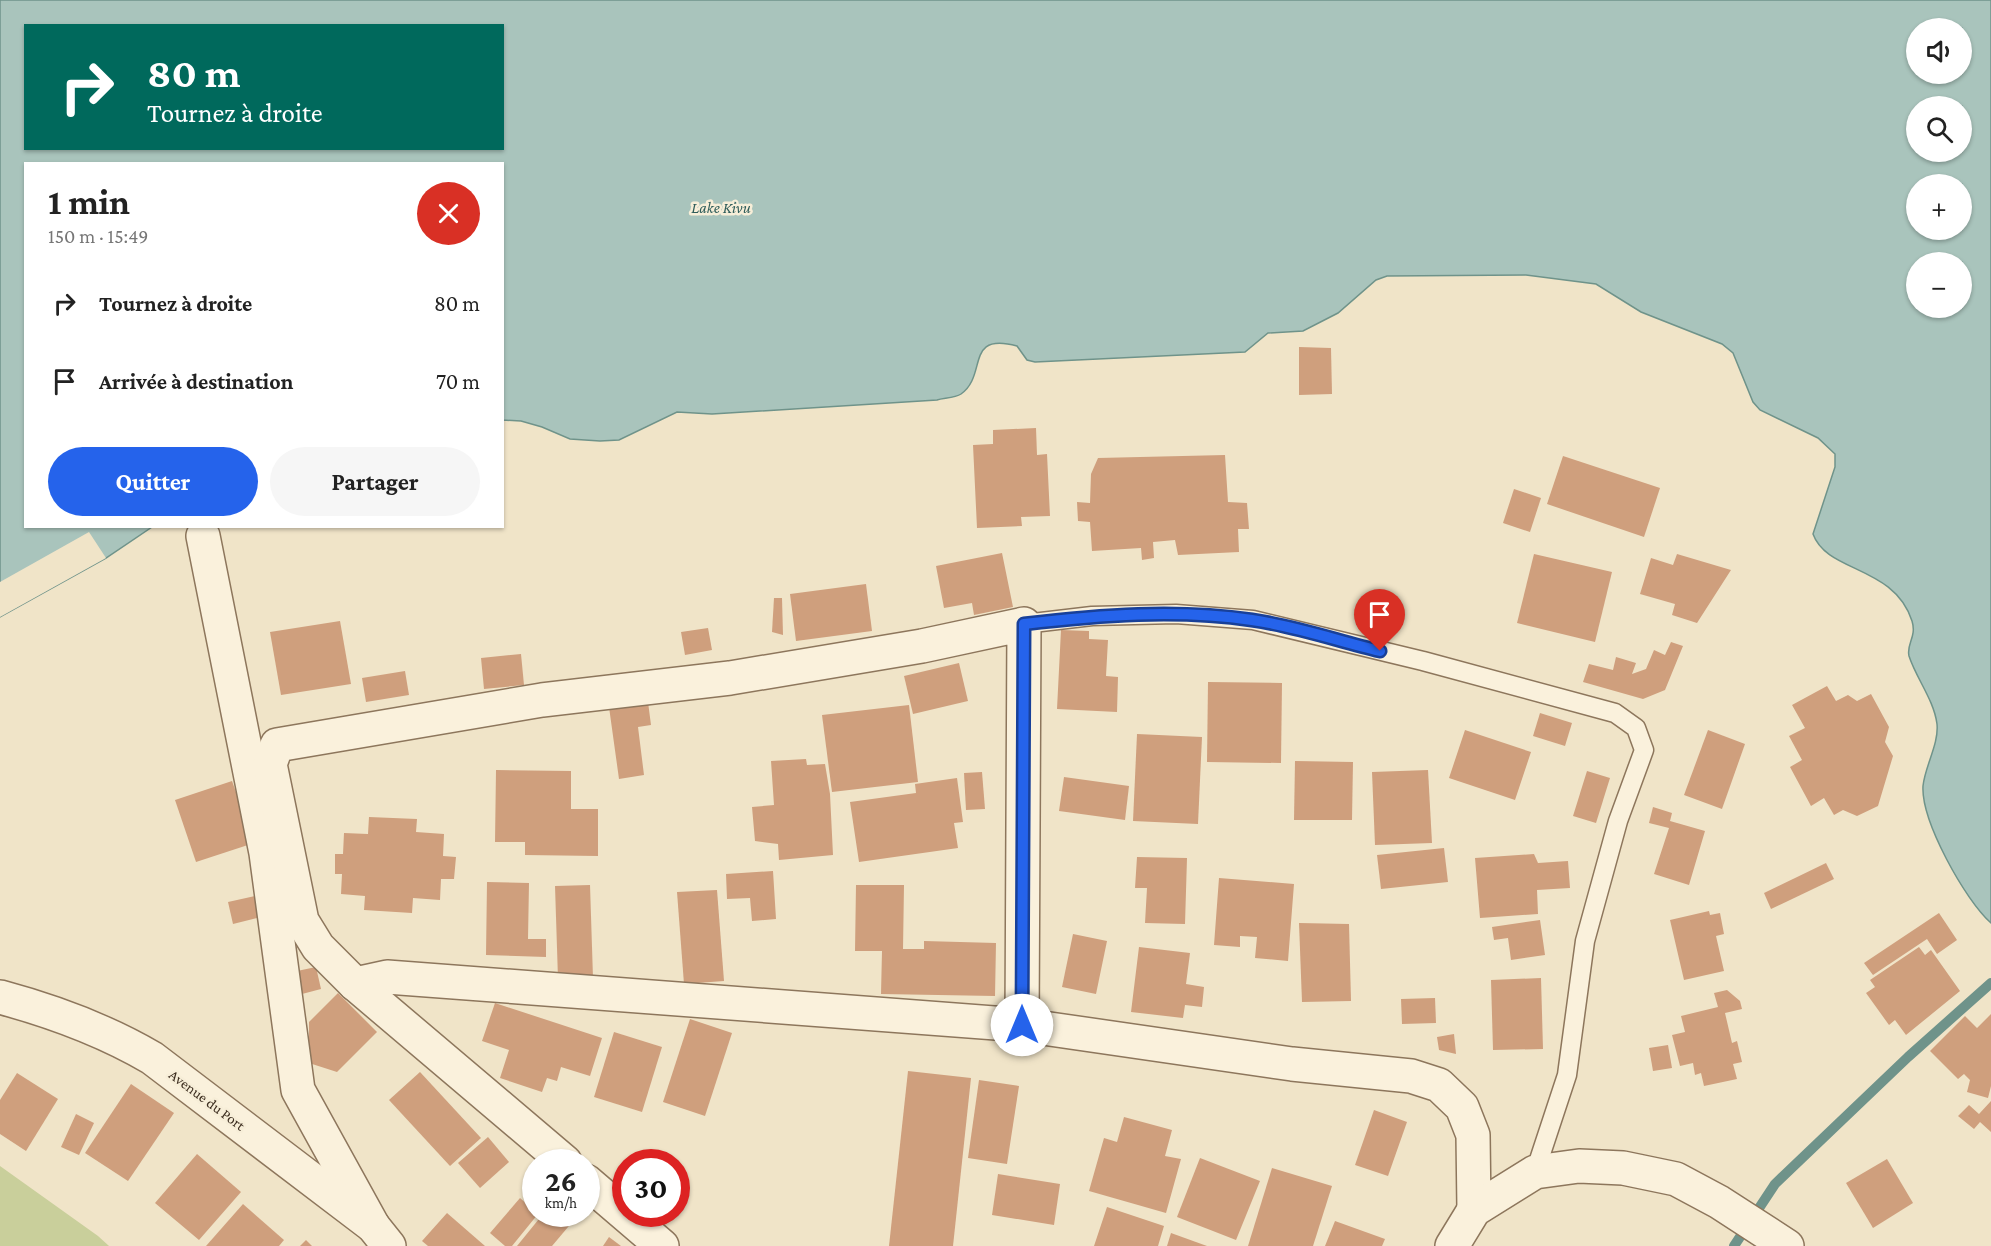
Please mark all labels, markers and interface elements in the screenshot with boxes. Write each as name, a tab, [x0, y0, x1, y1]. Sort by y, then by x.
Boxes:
map controls	[1906, 18, 1972, 318]
button: sound	[1906, 18, 1972, 84]
icon: right	[48, 48, 126, 126]
text: 80 m	[147, 49, 241, 96]
button: search	[1906, 96, 1972, 162]
text: Tournez à droite	[147, 98, 323, 128]
button: +	[1906, 174, 1972, 240]
text: 1 min	[48, 182, 130, 222]
button: close	[417, 182, 480, 245]
water label: Lake Kivu	[691, 199, 751, 216]
text: 150 m · 15:49	[48, 225, 148, 247]
button: −	[1906, 252, 1972, 318]
icon: right	[48, 287, 81, 320]
text: Tournez à droite	[99, 291, 252, 316]
text: 80 m	[434, 291, 480, 316]
icon: arrive	[48, 365, 81, 398]
text: Arrivée à destination	[99, 369, 293, 394]
text: 70 m	[436, 369, 480, 394]
button: Quitter	[48, 447, 258, 516]
button: Partager	[270, 447, 480, 516]
pin	[1354, 589, 1405, 651]
icon: arrive	[1363, 598, 1396, 631]
position arrow	[990, 993, 1054, 1057]
street label: Avenue du Port	[166, 1066, 249, 1134]
speed limit sign: 30	[612, 1149, 690, 1227]
text: 26	[545, 1164, 577, 1197]
text: km/h	[545, 1195, 577, 1211]

